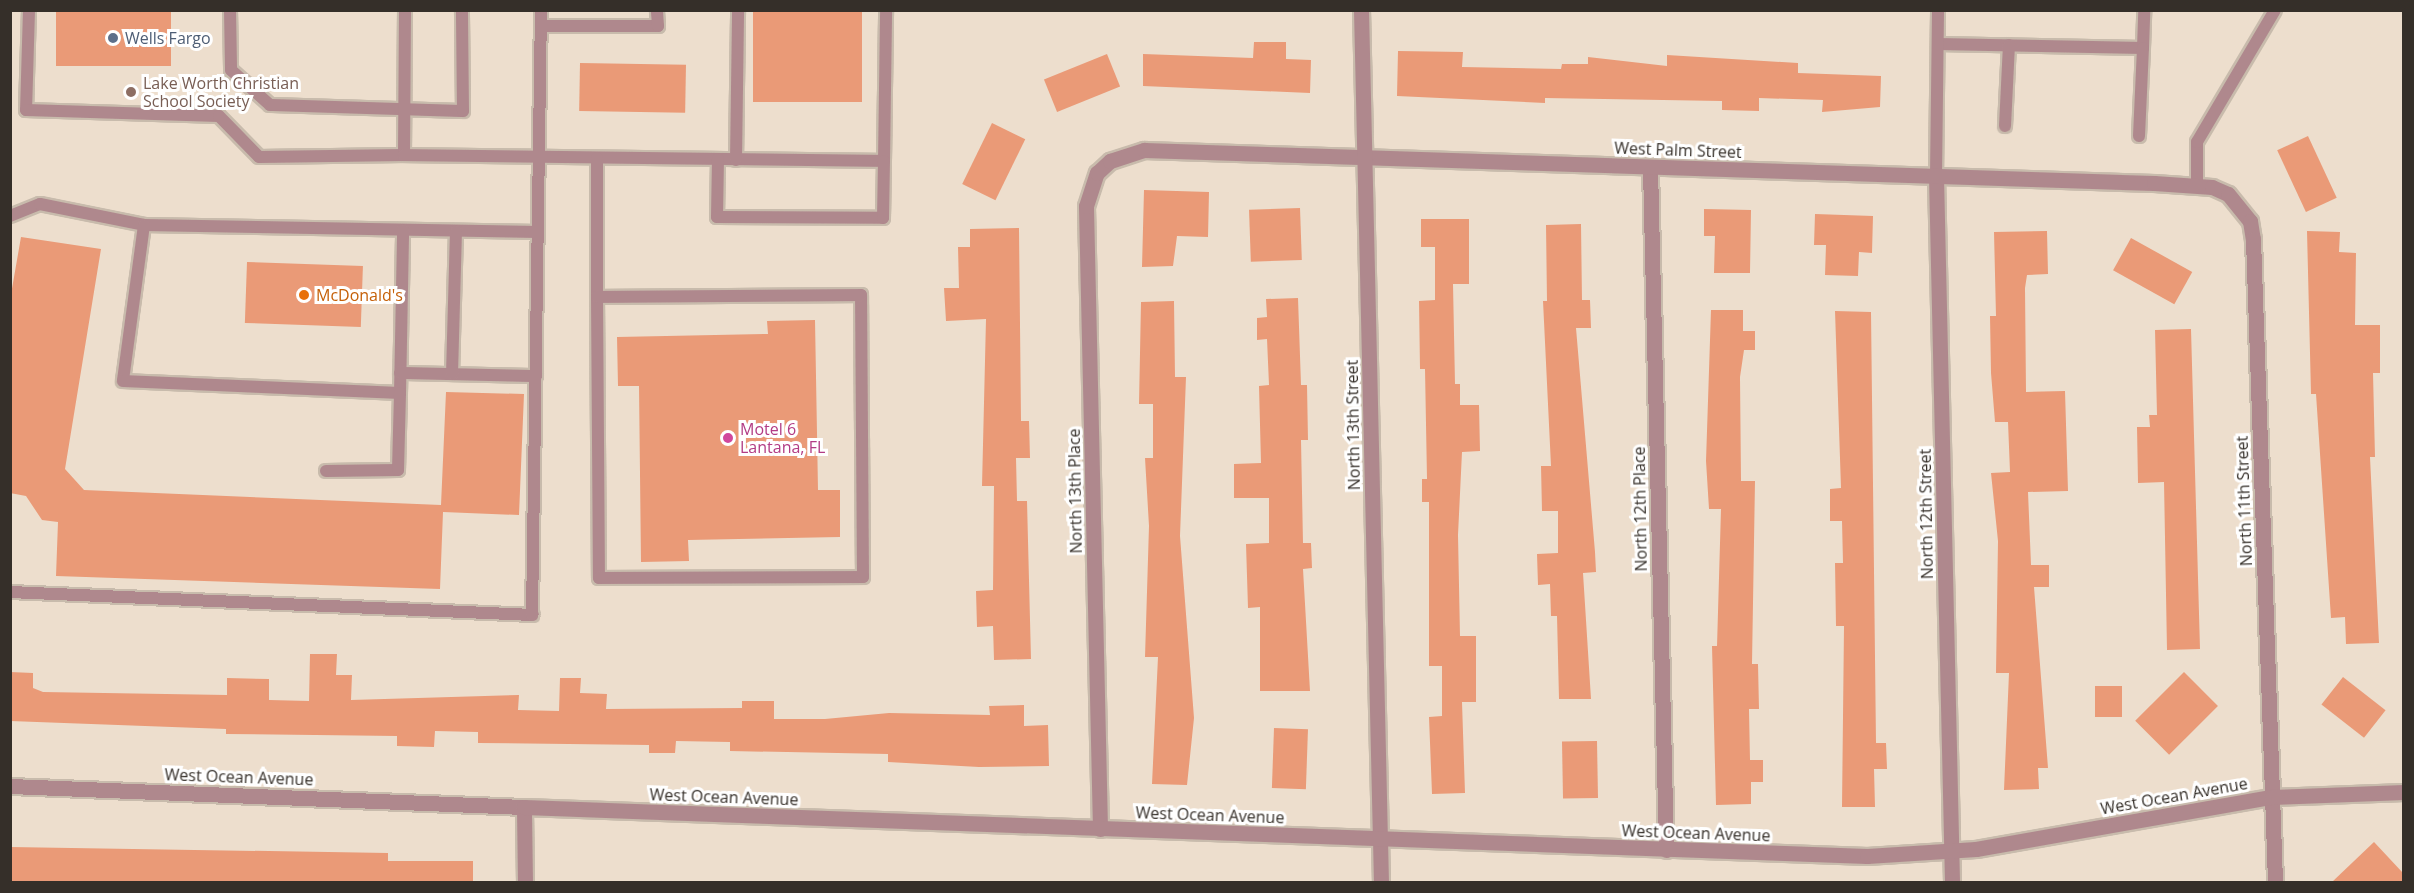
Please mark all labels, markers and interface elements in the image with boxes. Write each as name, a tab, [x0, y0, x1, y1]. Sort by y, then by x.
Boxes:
place label: Wells Fargo	[125, 28, 211, 48]
marker: Wells Fargo	[106, 31, 120, 45]
place label: Lake Worth Christian School Society	[143, 73, 299, 111]
marker: Lake Worth Christian School Society	[124, 85, 138, 99]
street label: West Palm Street	[1614, 138, 1742, 162]
place label: McDonald's	[316, 285, 403, 305]
marker: McDonald's	[297, 288, 311, 302]
street label: North 13th Street	[1342, 360, 1364, 490]
place label: Motel 6 Lantana, FL	[740, 419, 825, 457]
street label: North 13th Place	[1064, 428, 1086, 554]
marker: Motel 6 Lantana, FL	[721, 431, 735, 445]
street label: North 11th Street	[2232, 435, 2256, 567]
street label: North 12th Place	[1629, 446, 1651, 572]
street label: North 12th Street	[1915, 449, 1937, 579]
street label: West Ocean Avenue	[164, 765, 314, 789]
street label: West Ocean Avenue	[2099, 774, 2249, 818]
street label: West Ocean Avenue	[649, 785, 799, 809]
street label: West Ocean Avenue	[1135, 803, 1285, 827]
street label: West Ocean Avenue	[1621, 821, 1771, 845]

